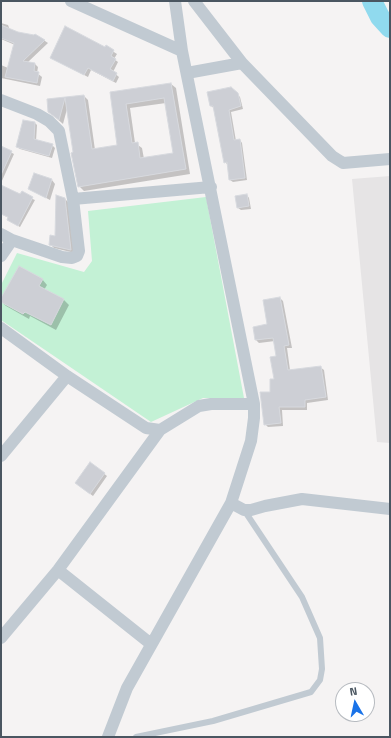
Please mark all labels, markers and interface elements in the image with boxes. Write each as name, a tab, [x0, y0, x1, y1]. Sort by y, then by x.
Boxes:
north arrow	[335, 682, 375, 722]
text: N	[348, 683, 358, 700]

